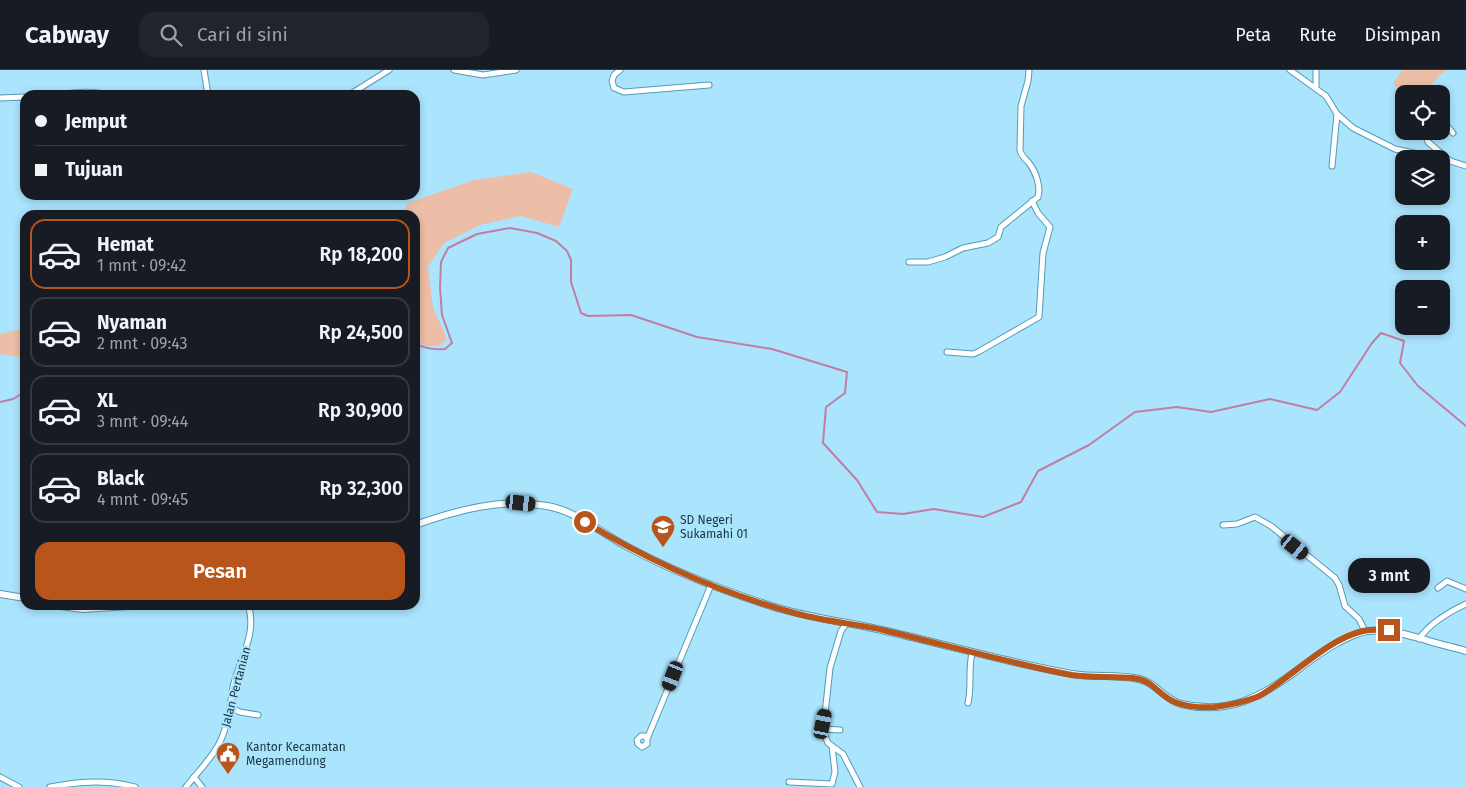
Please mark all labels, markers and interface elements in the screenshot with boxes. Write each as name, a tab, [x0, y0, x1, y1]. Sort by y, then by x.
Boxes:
search box	[139, 12, 489, 57]
text: Cabway	[25, 21, 109, 49]
icon: search	[157, 21, 185, 49]
text: Cari di sini	[197, 23, 288, 46]
text: Peta	[1235, 24, 1271, 46]
text: Rute	[1299, 24, 1337, 46]
text: Disimpan	[1365, 24, 1441, 46]
map controls	[1395, 85, 1450, 335]
button: locate	[1395, 85, 1450, 140]
text: Jemput	[65, 110, 127, 133]
button: layers	[1395, 150, 1450, 205]
text: Tujuan	[65, 158, 123, 181]
button: +	[1395, 215, 1450, 270]
icon: car	[37, 232, 82, 277]
text: Hemat	[97, 233, 154, 256]
text: Rp 18,200	[320, 243, 403, 266]
text: 1 mnt · 09:42	[97, 256, 186, 275]
button: −	[1395, 280, 1450, 335]
icon: car	[37, 310, 82, 355]
text: Nyaman	[97, 311, 167, 334]
text: Rp 24,500	[319, 321, 403, 344]
text: 2 mnt · 09:43	[97, 334, 188, 353]
icon: car	[37, 388, 82, 433]
text: XL	[97, 389, 118, 412]
text: Rp 30,900	[318, 399, 403, 422]
text: 3 mnt · 09:44	[97, 412, 188, 431]
icon: car	[37, 466, 82, 511]
text: Black	[97, 467, 144, 490]
text: Rp 32,300	[319, 477, 403, 500]
text: 4 mnt · 09:45	[97, 490, 188, 509]
car	[505, 494, 536, 512]
route start	[574, 511, 596, 533]
place label: SD Negeri Sukamahi 01	[680, 513, 748, 541]
school or university icon: SD Negeri Sukamahi 01	[650, 514, 676, 548]
car	[1278, 532, 1311, 562]
button: Pesan	[35, 542, 405, 600]
callout: 3 mnt	[1348, 558, 1430, 592]
text: 3 mnt	[1368, 566, 1410, 585]
route end	[1378, 619, 1400, 641]
street label: Jalan Pertanian	[219, 645, 253, 729]
car	[660, 659, 685, 693]
car	[812, 708, 833, 740]
place label: Kantor Kecamatan Megamendung	[246, 740, 346, 768]
public building icon: Kantor Kecamatan Megamendung	[215, 741, 241, 775]

